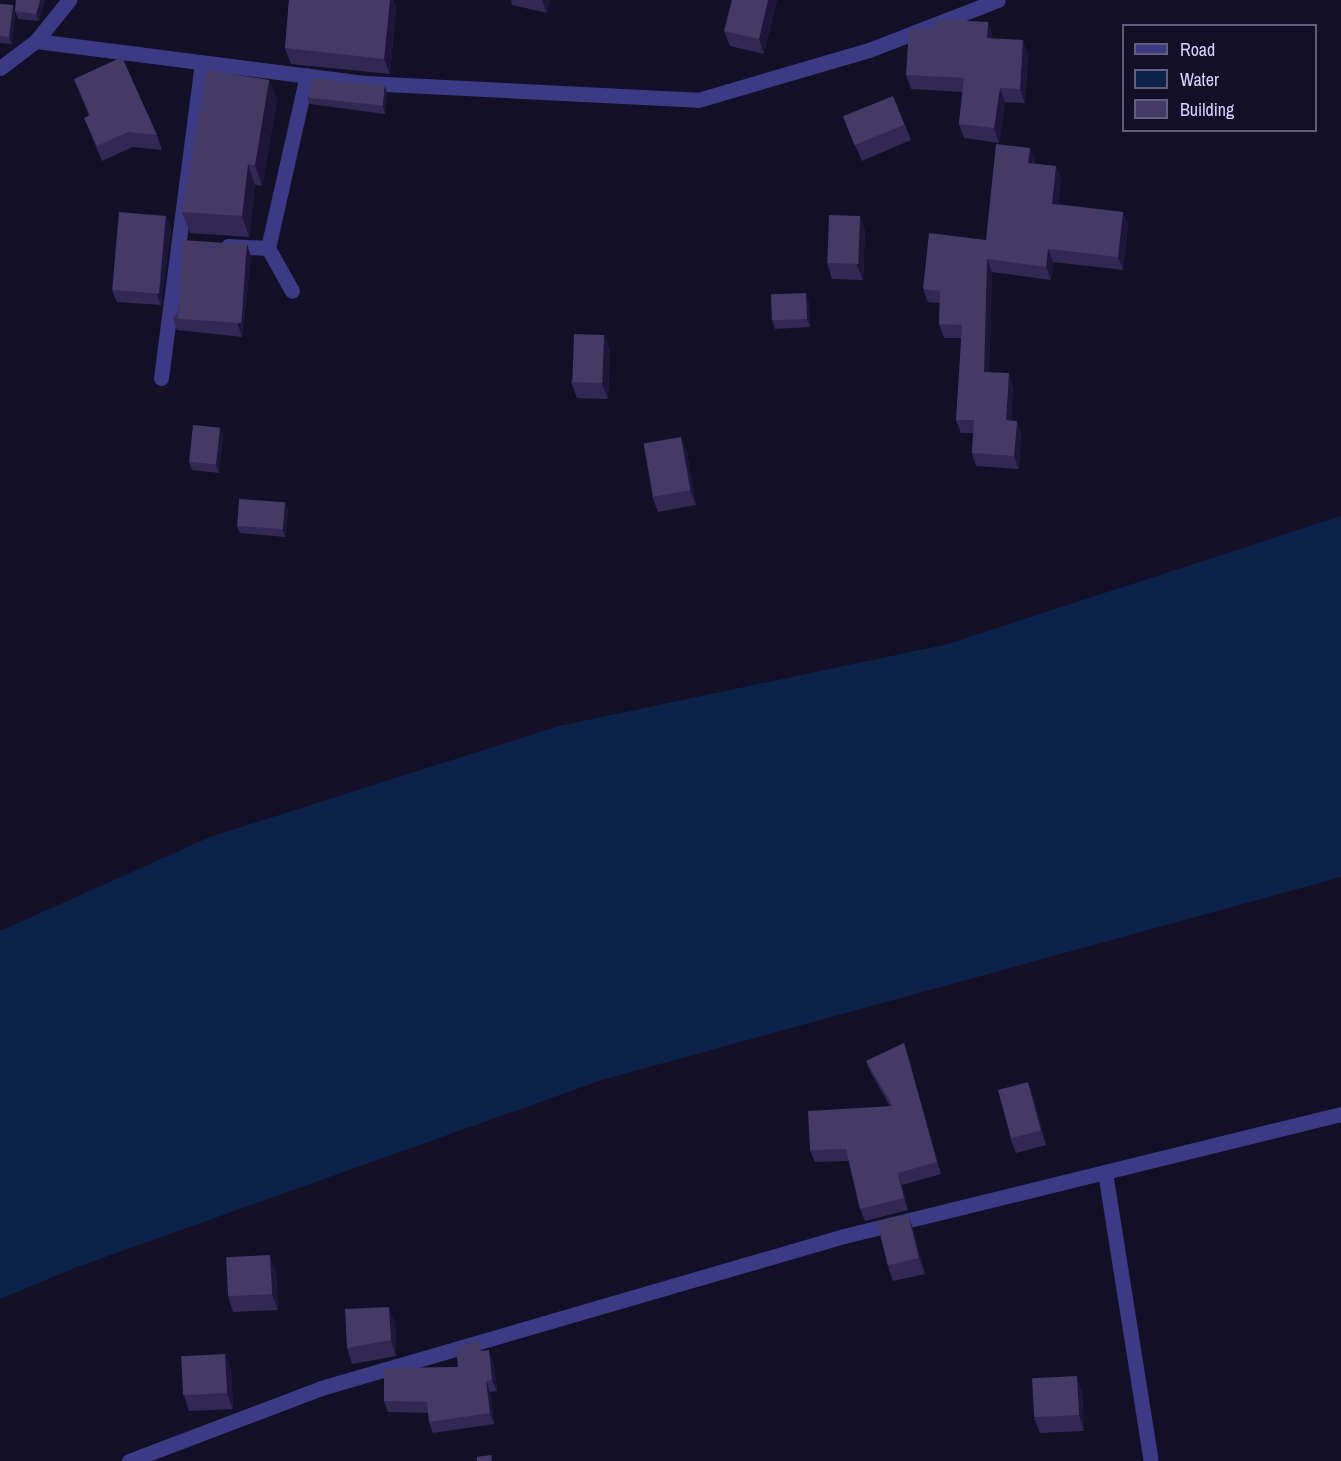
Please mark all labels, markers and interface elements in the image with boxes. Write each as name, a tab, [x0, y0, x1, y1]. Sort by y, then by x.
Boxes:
legend	[1122, 24, 1317, 132]
text: Road	[1180, 37, 1215, 62]
text: Water	[1180, 67, 1219, 92]
text: Building	[1180, 97, 1234, 122]

